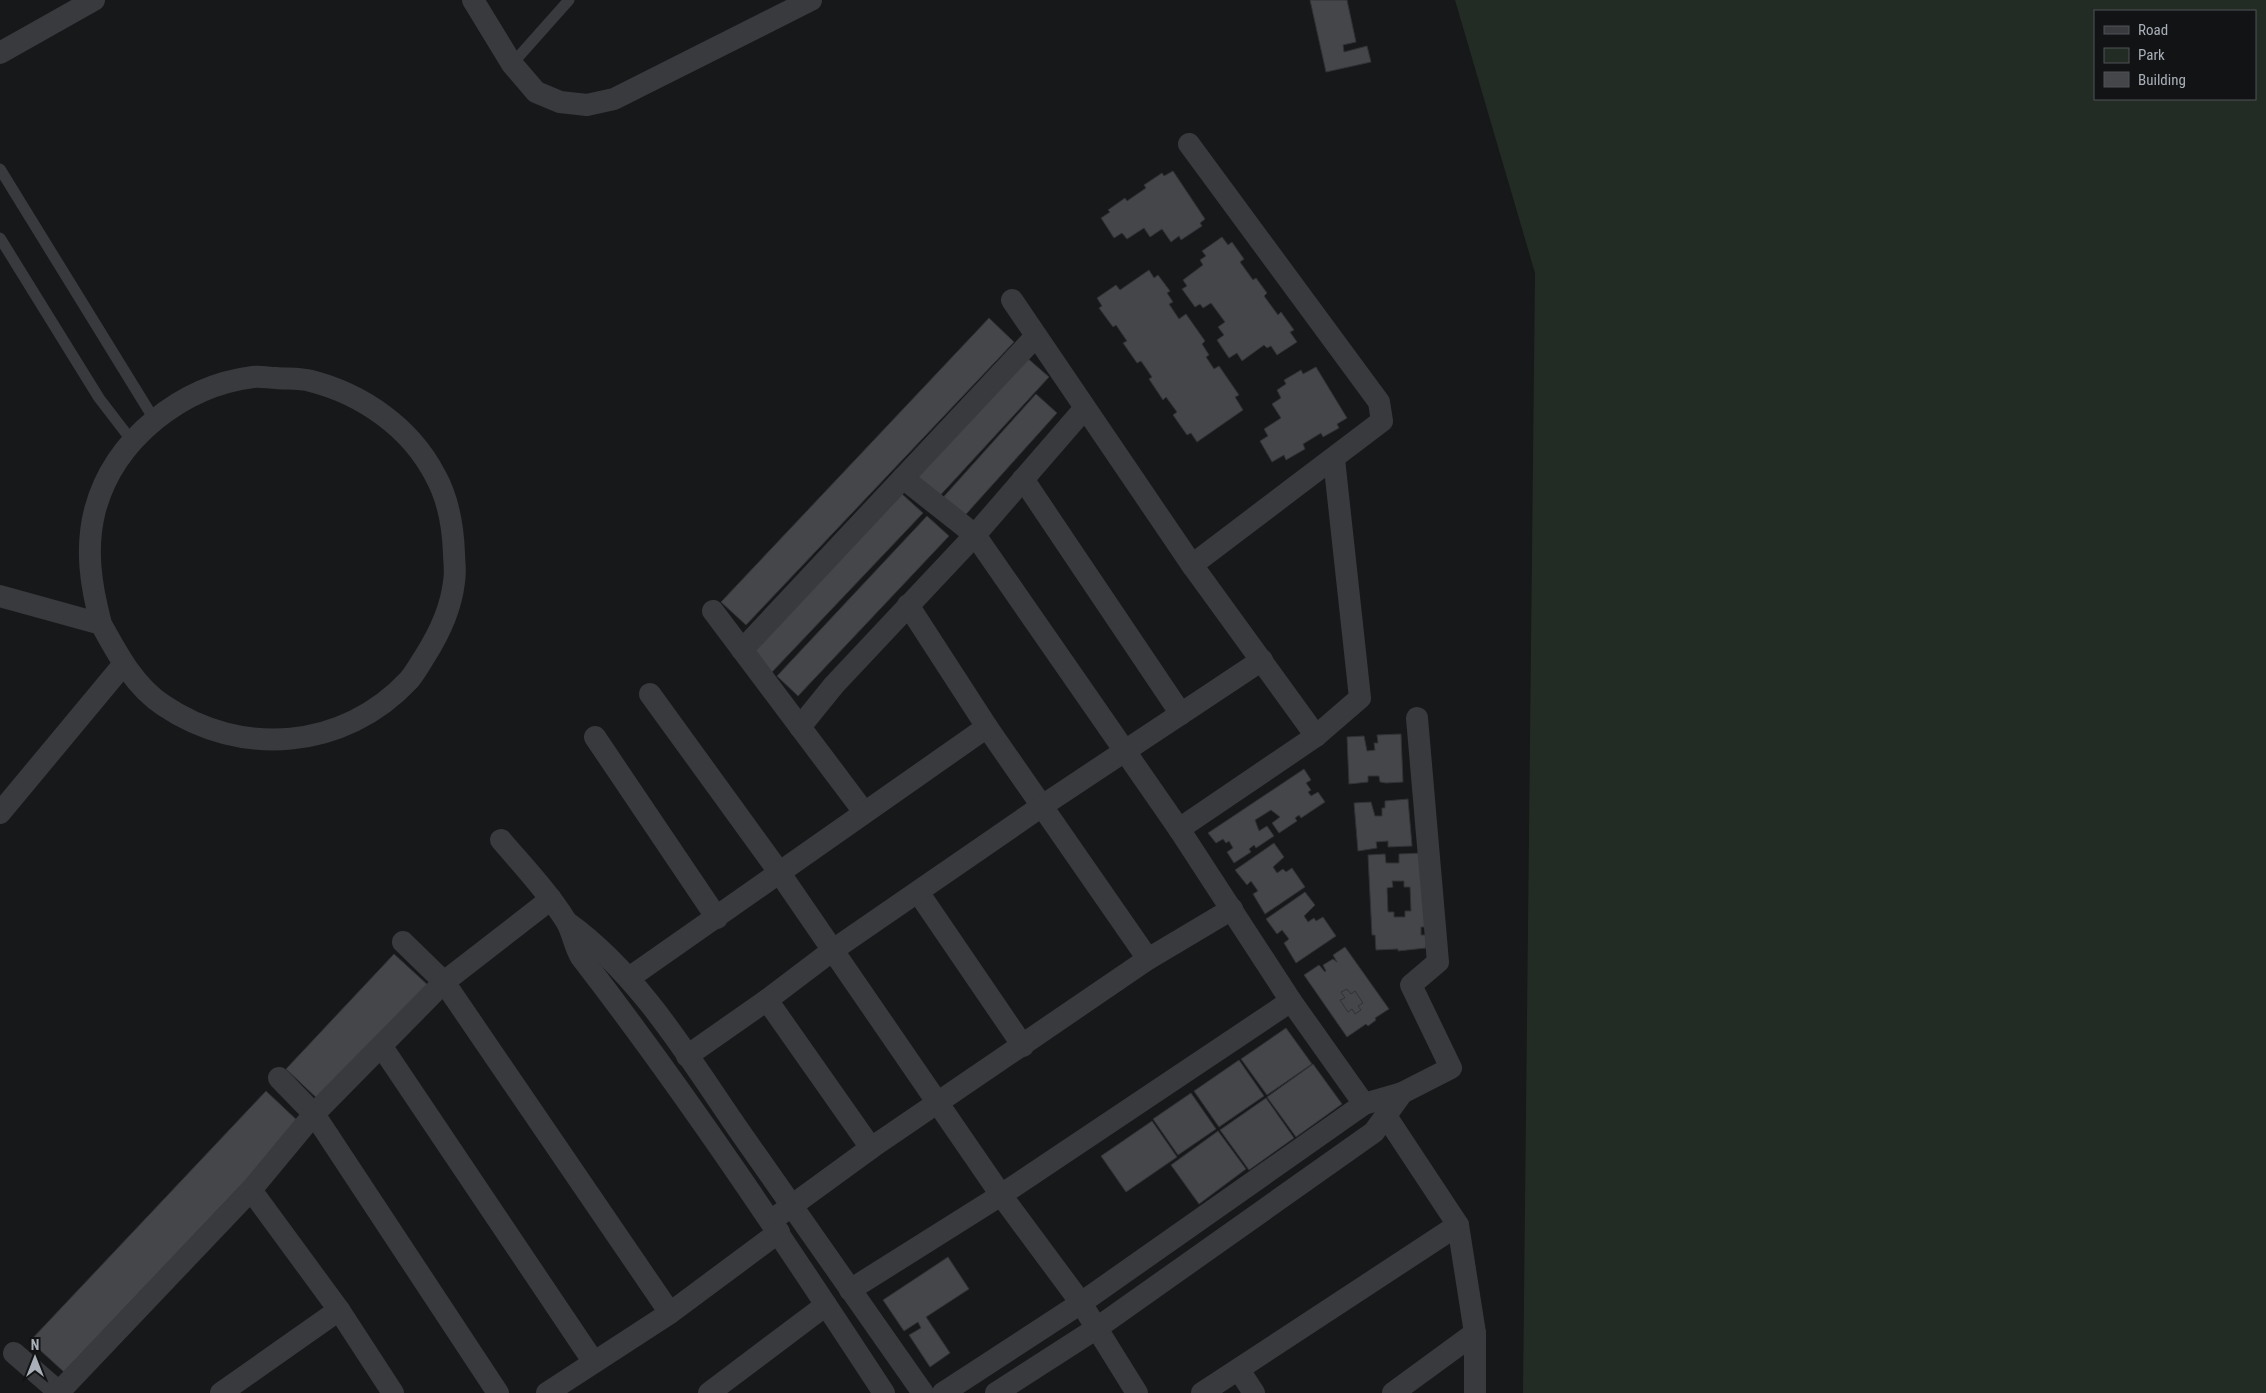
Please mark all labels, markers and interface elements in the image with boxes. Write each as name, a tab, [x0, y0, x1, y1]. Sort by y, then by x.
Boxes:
legend	[2094, 10, 2256, 100]
text: Road	[2138, 21, 2168, 39]
text: Park	[2138, 46, 2165, 64]
text: Building	[2138, 71, 2186, 89]
north arrow	[10, 1333, 60, 1383]
text: N	[31, 1337, 39, 1353]

